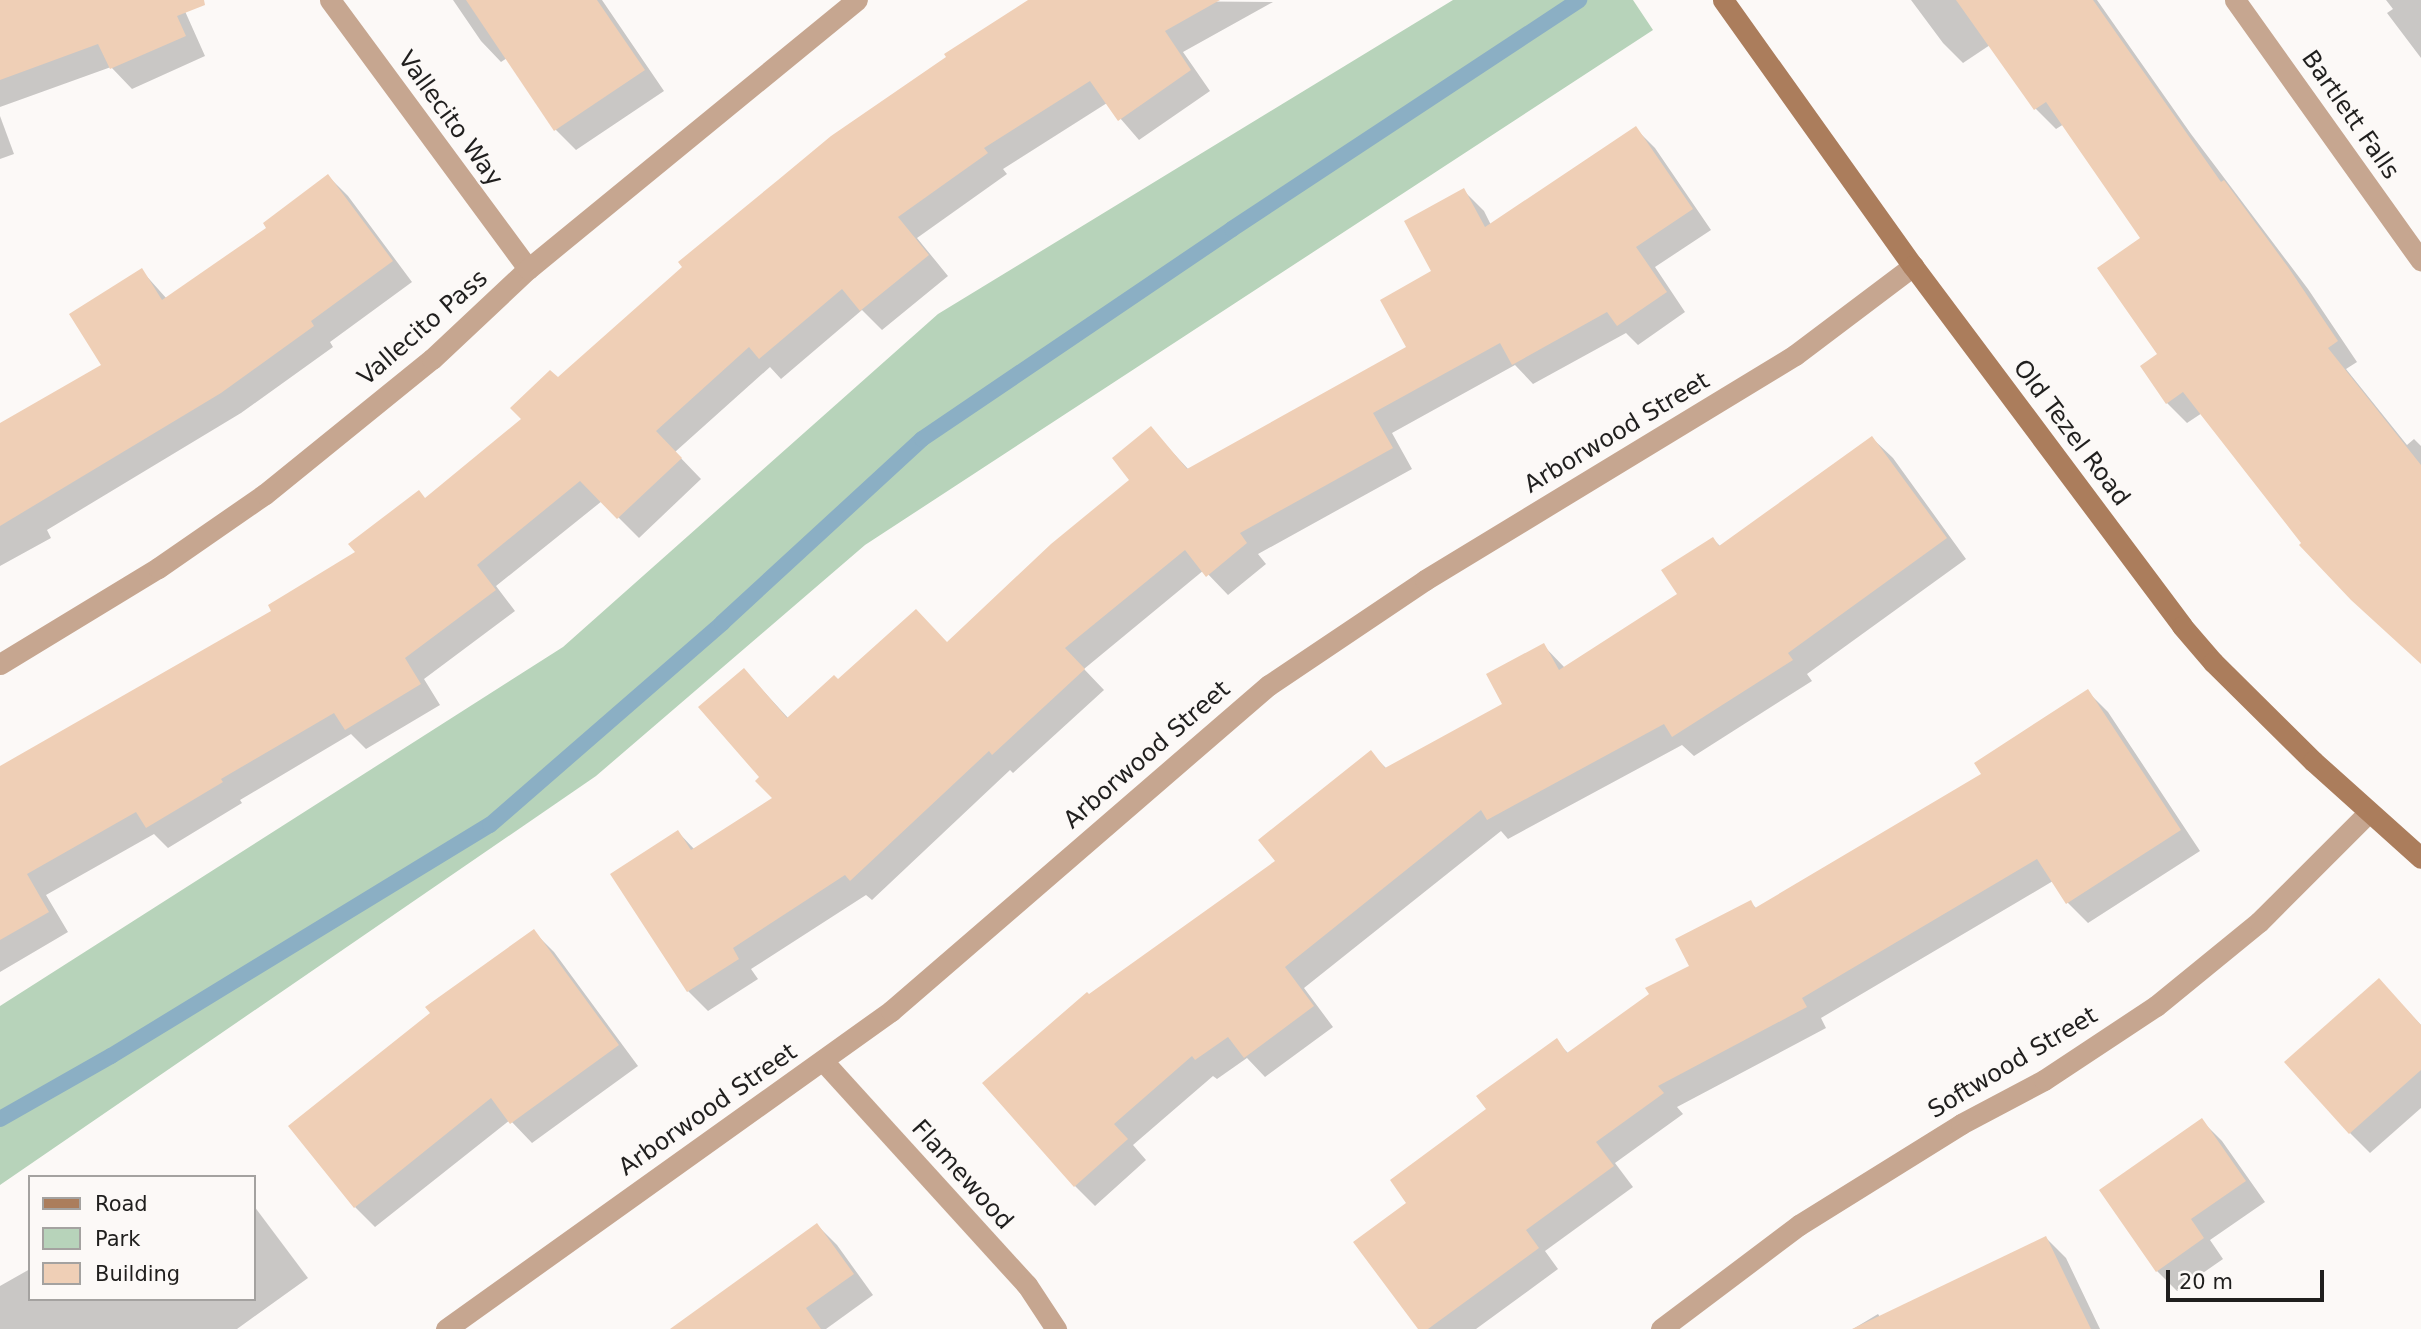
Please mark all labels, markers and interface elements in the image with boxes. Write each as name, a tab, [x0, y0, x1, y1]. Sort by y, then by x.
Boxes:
street label: Bartlett Falls	[2295, 45, 2405, 185]
street label: Vallecito Way	[391, 46, 509, 192]
street label: Vallecito Pass	[352, 264, 494, 392]
street label: Old Tezel Road	[2007, 354, 2135, 512]
street label: Arborwood Street	[1519, 366, 1715, 500]
street label: Arborwood Street	[1058, 675, 1236, 835]
street label: Softwood Street	[1923, 1001, 2103, 1125]
street label: Arborwood Street	[613, 1038, 803, 1182]
street label: Flamewood	[905, 1114, 1019, 1236]
legend	[28, 1175, 256, 1301]
text: Road	[95, 1192, 148, 1216]
text: Park	[95, 1227, 140, 1251]
scale bar	[2169, 1256, 2326, 1300]
text: Building	[95, 1262, 180, 1286]
text: 20 m	[2179, 1270, 2233, 1294]

